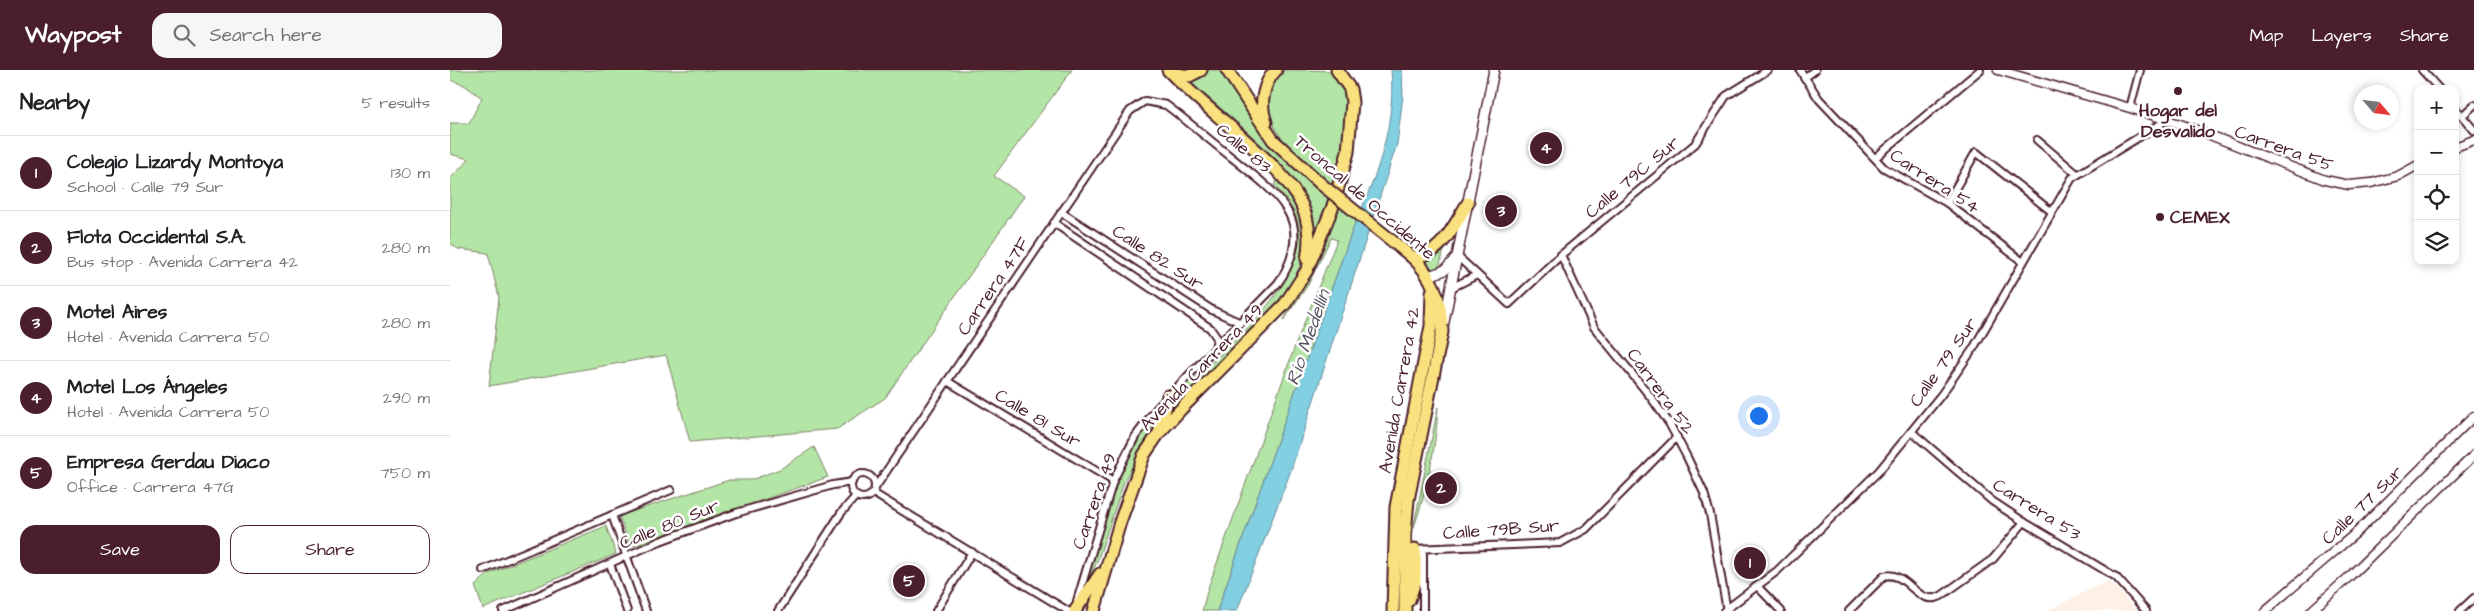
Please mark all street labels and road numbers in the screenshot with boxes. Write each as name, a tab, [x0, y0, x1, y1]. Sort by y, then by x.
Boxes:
street label: Calle 83	[1211, 118, 1277, 179]
street label: Carrera 55	[2231, 119, 2337, 178]
street label: Troncal de Occidente	[1289, 129, 1441, 266]
street label: Calle 79C Sur	[1580, 130, 1685, 224]
street label: Carrera 54	[1885, 143, 1985, 220]
street label: Calle 82 Sur	[1107, 219, 1208, 296]
street label: Carrera 47F	[951, 232, 1036, 340]
street label: Avenida Carrera 49	[1134, 298, 1269, 437]
street label: Avenida Carrera 42	[1373, 304, 1427, 475]
street label: Calle 79 Sur	[1903, 313, 1983, 412]
street label: Carrera 52	[1621, 343, 1701, 440]
street label: Calle 81 Sur	[990, 383, 1086, 454]
street label: Carrera 49	[1066, 450, 1123, 553]
street label: Calle 77 Sur	[2316, 460, 2409, 551]
street label: Carrera 53	[1988, 472, 2086, 546]
street label: Calle 80 Sur	[616, 493, 723, 556]
street label: Calle 79B Sur	[1442, 513, 1560, 546]

